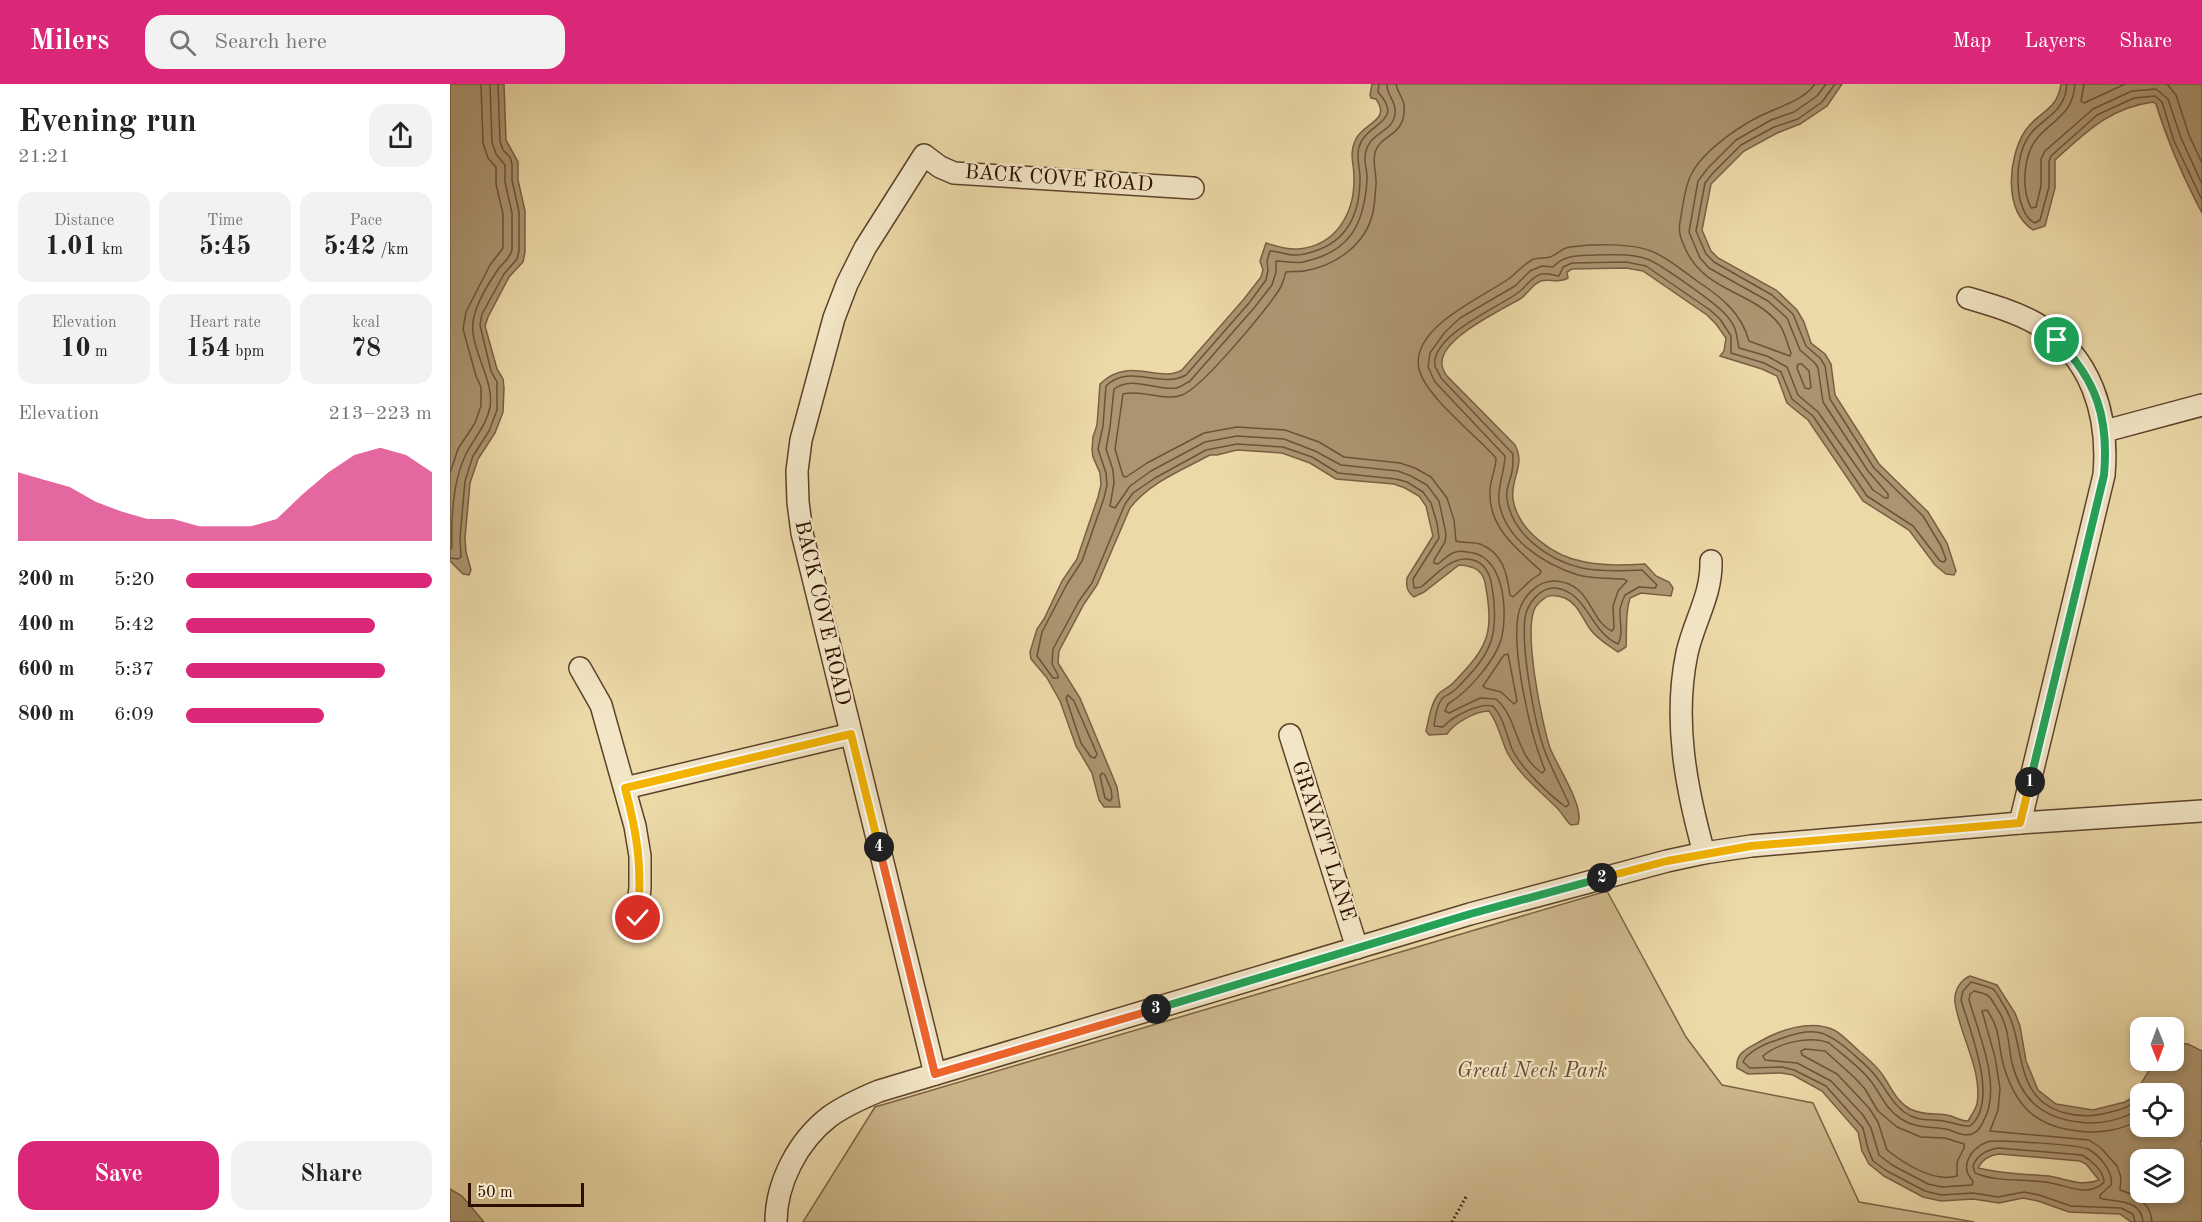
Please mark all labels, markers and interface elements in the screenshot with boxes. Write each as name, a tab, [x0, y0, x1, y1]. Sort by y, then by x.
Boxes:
search box	[145, 15, 565, 69]
icon: search	[166, 26, 199, 59]
text: Milers	[30, 28, 109, 56]
text: Search here	[214, 31, 327, 53]
text: Map	[1952, 31, 1991, 52]
text: Layers	[2024, 31, 2086, 52]
text: Share	[2119, 31, 2172, 52]
button: share	[369, 104, 432, 167]
text: Evening run	[18, 106, 197, 139]
text: 21:21	[18, 147, 70, 167]
street label: BACK COVE ROAD	[964, 162, 1154, 196]
text: Distance	[54, 213, 114, 229]
text: Time	[207, 213, 243, 229]
text: Pace	[350, 213, 382, 229]
text: 1.01	[45, 234, 98, 260]
text: 5:45	[199, 234, 251, 260]
text: 5:42	[323, 234, 376, 260]
text: km	[98, 242, 123, 258]
text: /km	[376, 242, 409, 258]
pin	[2031, 314, 2082, 365]
text: Elevation	[51, 315, 117, 331]
text: Heart rate	[189, 315, 261, 331]
text: kcal	[352, 315, 380, 331]
icon: arrive	[2040, 323, 2073, 356]
text: 10	[60, 336, 90, 362]
text: 154	[186, 336, 231, 362]
text: 78	[351, 336, 381, 362]
text: m	[90, 344, 108, 360]
text: bpm	[231, 344, 264, 360]
text: Elevation	[18, 404, 99, 424]
text: 213–223 m	[329, 404, 432, 424]
street label: BACK COVE ROAD	[791, 519, 853, 707]
text: 200 m	[18, 570, 74, 590]
text: 5:20	[114, 570, 154, 590]
text: 400 m	[18, 615, 74, 635]
text: 5:42	[114, 615, 154, 635]
text: 600 m	[18, 660, 74, 680]
text: 5:37	[114, 660, 154, 680]
text: 800 m	[18, 705, 74, 725]
text: 6:09	[114, 705, 154, 725]
street label: GRAVATT LANE	[1287, 758, 1359, 924]
pin: 1	[2015, 767, 2045, 797]
text: 1	[2025, 774, 2035, 790]
pin: 4	[864, 832, 894, 862]
text: 4	[874, 839, 884, 855]
pin: 2	[1587, 863, 1617, 893]
text: 2	[1597, 870, 1607, 886]
pin	[612, 892, 663, 943]
icon: check	[621, 901, 654, 934]
pin: 3	[1141, 994, 1171, 1024]
text: 3	[1151, 1001, 1161, 1017]
north arrow	[2130, 1017, 2184, 1071]
map controls	[2130, 1017, 2184, 1203]
park label: Great Neck Park	[1457, 1061, 1607, 1082]
button: locate	[2130, 1083, 2184, 1137]
button: Save	[18, 1141, 219, 1210]
button: Share	[231, 1141, 432, 1210]
button: layers	[2130, 1149, 2184, 1203]
scale bar	[468, 1180, 584, 1208]
text: 50 m	[477, 1185, 513, 1201]

